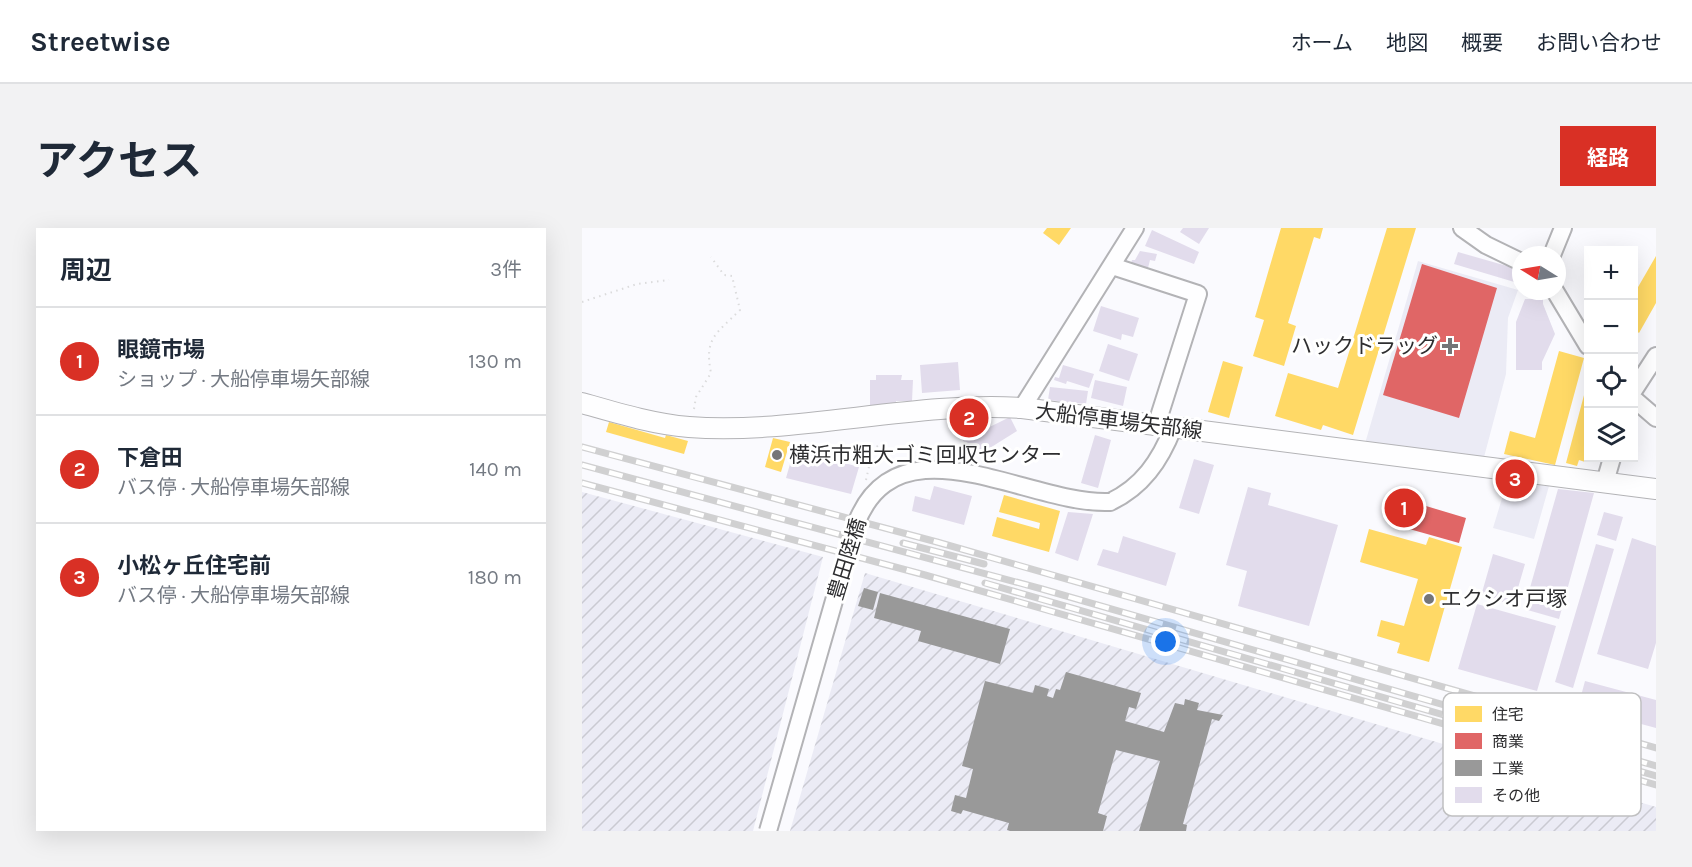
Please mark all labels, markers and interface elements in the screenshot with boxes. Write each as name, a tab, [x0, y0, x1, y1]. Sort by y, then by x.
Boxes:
text: Streetwise	[30, 25, 171, 58]
text: ホーム	[1291, 31, 1353, 55]
text: 地図	[1386, 31, 1428, 55]
text: 概要	[1461, 31, 1503, 55]
text: お問い合わせ	[1536, 31, 1662, 55]
button: 経路	[1560, 126, 1656, 186]
text: アクセス	[36, 136, 202, 186]
north arrow	[1512, 246, 1566, 300]
map controls	[1584, 246, 1638, 462]
button: +	[1584, 246, 1638, 300]
text: 周辺	[60, 255, 112, 286]
text: 3件	[490, 258, 522, 281]
button: −	[1584, 300, 1638, 354]
place label: ハックドラッグ	[1291, 334, 1438, 358]
text: 眼鏡市場	[117, 337, 205, 363]
marker: ハックドラッグ	[1443, 339, 1457, 353]
text: 1	[76, 350, 83, 373]
text: 130 m	[468, 350, 522, 373]
button: locate	[1584, 354, 1638, 408]
text: ショップ · 大船停車場矢部線	[117, 368, 370, 391]
pin: 2	[950, 396, 988, 441]
street label: 大船停車場矢部線	[1034, 399, 1204, 443]
button: layers	[1584, 408, 1638, 462]
place label: 横浜市粗大ゴミ回収センター	[789, 443, 1062, 467]
text: 下倉田	[117, 445, 183, 471]
marker: 横浜市粗大ゴミ回収センター	[770, 448, 784, 462]
pin: 3	[1496, 456, 1534, 502]
text: 2	[73, 458, 86, 481]
text: 140 m	[469, 458, 522, 481]
text: バス停 · 大船停車場矢部線	[117, 476, 350, 499]
pin: 1	[1384, 486, 1424, 530]
street label: 豊田陸橋	[823, 515, 871, 603]
text: 小松ヶ丘住宅前	[117, 553, 271, 579]
text: 3	[73, 566, 86, 589]
text: 180 m	[468, 566, 522, 589]
text: バス停 · 大船停車場矢部線	[117, 584, 350, 607]
place label: エクシオ戸塚	[1441, 587, 1567, 611]
marker: エクシオ戸塚	[1422, 592, 1436, 606]
your location	[1151, 627, 1180, 656]
legend	[1443, 693, 1641, 816]
text: 住宅	[1492, 705, 1524, 724]
text: 商業	[1492, 732, 1524, 751]
text: 工業	[1492, 759, 1524, 778]
text: その他	[1492, 786, 1540, 805]

